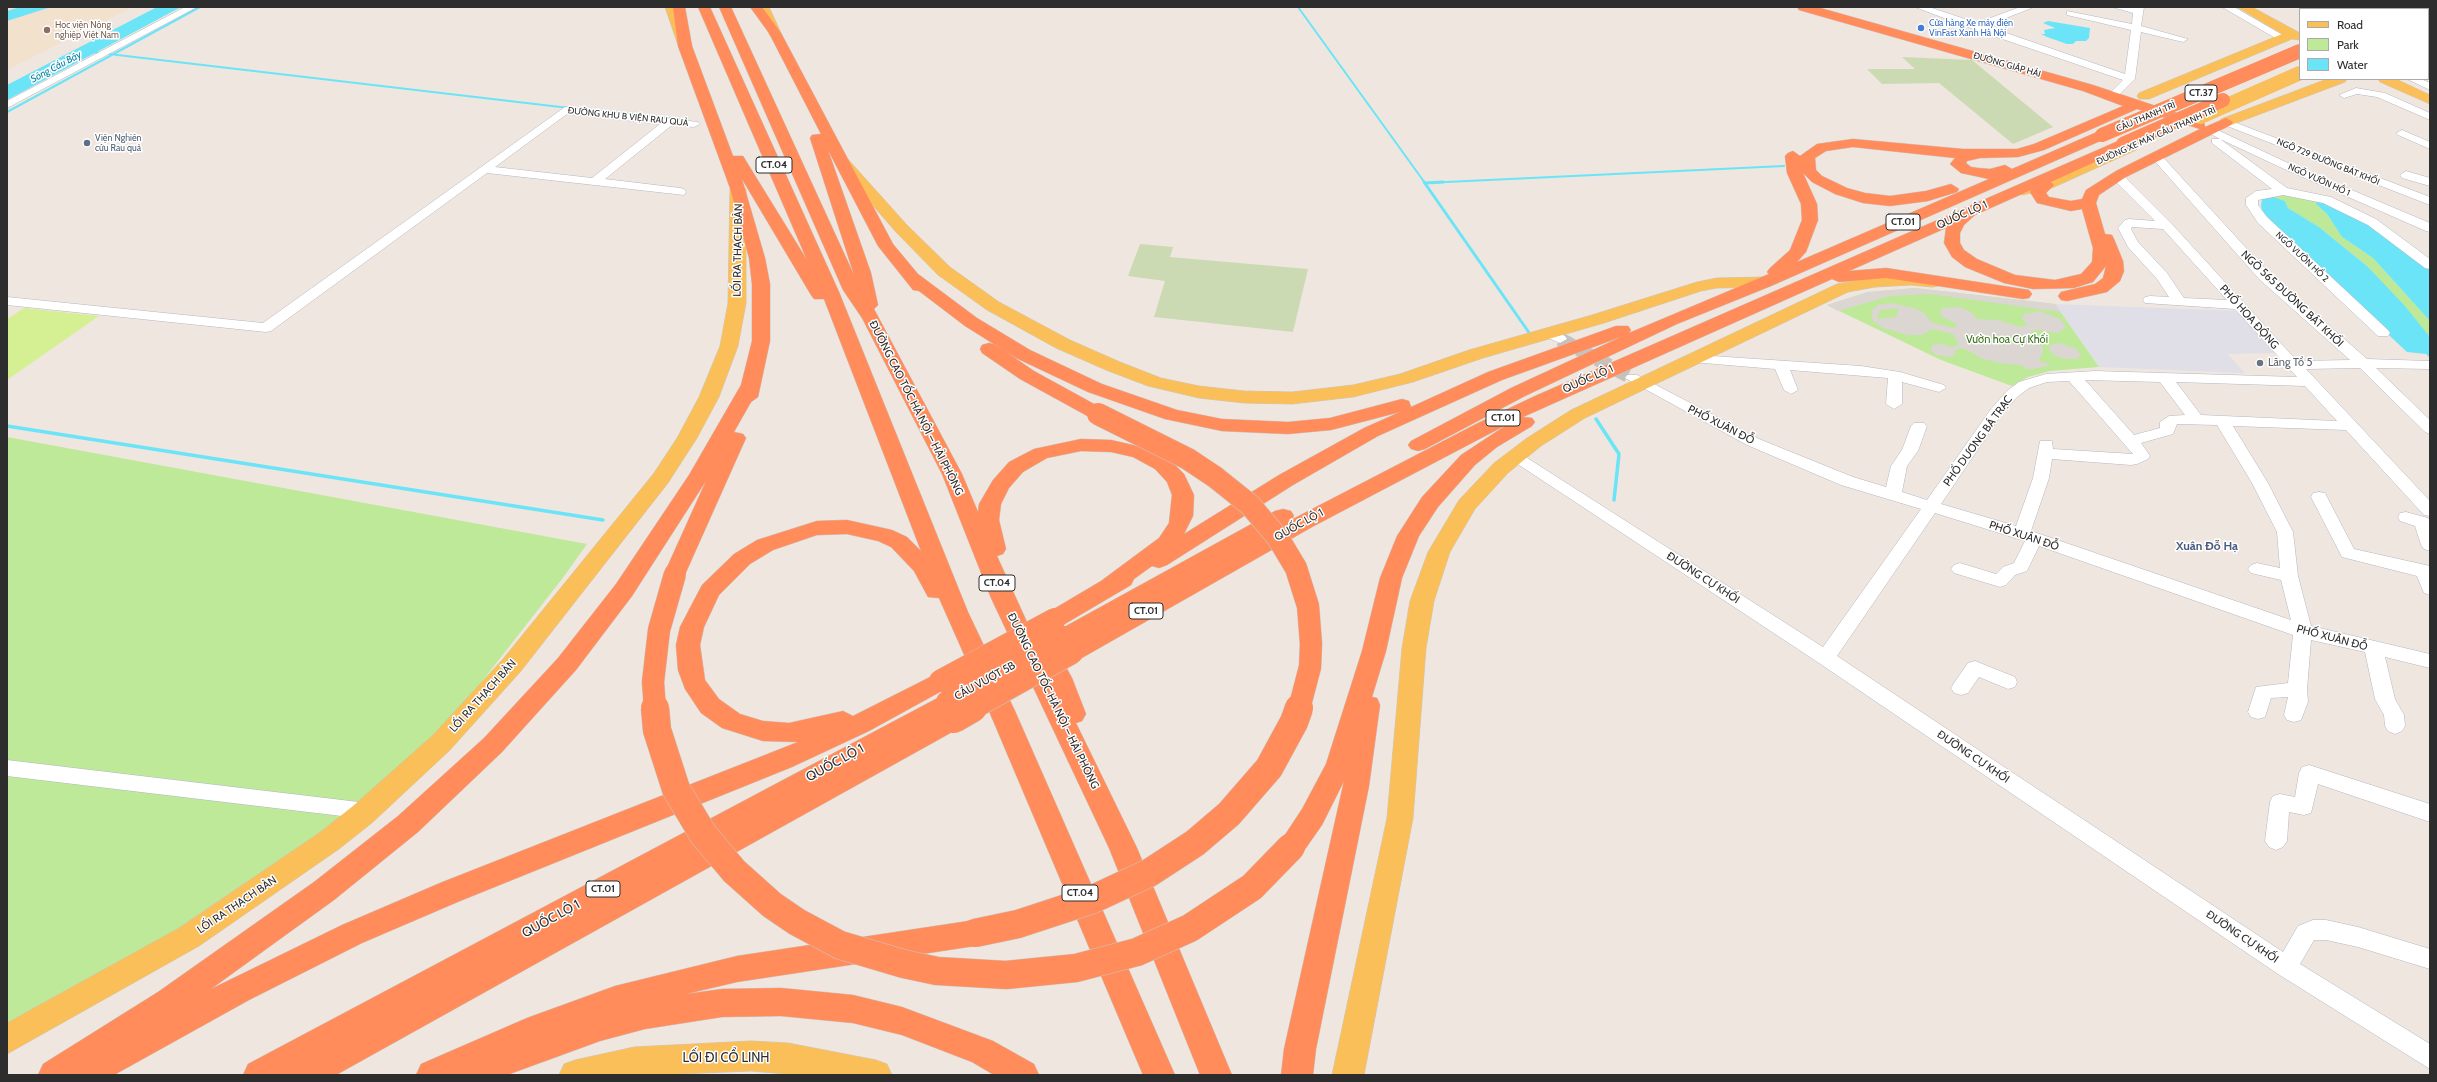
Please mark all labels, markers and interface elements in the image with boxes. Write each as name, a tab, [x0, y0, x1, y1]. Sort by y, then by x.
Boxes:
legend	[2299, 8, 2429, 80]
text: Road	[2337, 17, 2363, 32]
place label: Cửa hàng Xe máy điện VinFast Xanh Hà Nội	[1929, 18, 2013, 39]
place label: Học viện Nông nghiệp Việt Nam	[55, 20, 119, 41]
marker: Cửa hàng Xe máy điện VinFast Xanh Hà Nội	[1916, 23, 1926, 33]
marker: Học viện Nông nghiệp Việt Nam	[42, 25, 52, 35]
text: Park	[2337, 37, 2359, 52]
water label: Sông Cầu Bây	[29, 49, 83, 85]
street label: ĐƯỜNG GIÁP HẢI	[1972, 50, 2042, 80]
text: Water	[2337, 57, 2367, 72]
road number: CT.37	[2185, 85, 2217, 101]
street label: CẦU THANH TRÌ	[2115, 100, 2177, 134]
street label: ĐƯỜNG KHU B VIỆN RAU QUẢ	[567, 105, 689, 129]
street label: ĐƯỜNG XE MÁY CẦU THANH TRÌ	[2095, 105, 2217, 167]
place label: Viện Nghiên cứu Rau quả	[95, 133, 142, 154]
street label: NGÕ 729 ĐƯỜNG BÁT KHỐI	[2275, 136, 2381, 188]
marker: Viện Nghiên cứu Rau quả	[82, 138, 92, 148]
road number: CT.04	[756, 157, 792, 173]
street label: NGÕ VƯỜN HỒ 1	[2286, 161, 2352, 199]
street label: QUỐC LỘ 1	[1935, 198, 1989, 232]
street label: LỐI RA THẠCH BÀN	[731, 203, 745, 297]
road number: CT.01	[1886, 214, 1920, 230]
street label: NGÕ VƯỜN HỒ 2	[2273, 230, 2331, 284]
street label: NGÕ 565 ĐƯỜNG BÁT KHỐI	[2238, 248, 2346, 350]
street label: PHỐ HOA ĐỘNG	[2217, 282, 2281, 352]
street label: ĐƯỜNG CAO TỐC HÀ NỘI – HẢI PHÒNG	[866, 318, 966, 498]
park label: Vườn hoa Cự Khối	[1966, 333, 2048, 347]
place label: Lăng Tổ 5	[2268, 356, 2312, 370]
marker: Lăng Tổ 5	[2255, 358, 2265, 368]
street label: QUỐC LỘ 1	[1561, 362, 1615, 396]
street label: PHỐ DƯƠNG BÁ TRẠC	[1941, 393, 2015, 489]
street label: PHỐ XUÂN ĐỖ	[1686, 403, 1756, 447]
road number: CT.01	[1486, 410, 1520, 426]
street label: QUỐC LỘ 1	[1272, 506, 1326, 544]
street label: PHỐ XUÂN ĐỖ	[1987, 518, 2061, 554]
district label: Xuân Đỗ Hạ	[2176, 539, 2238, 553]
street label: ĐƯỜNG CỰ KHỐI	[1664, 549, 1742, 607]
road number: CT.04	[979, 575, 1015, 591]
road number: CT.01	[1129, 603, 1163, 619]
street label: ĐƯỜNG CAO TỐC HÀ NỘI – HẢI PHÒNG	[1004, 611, 1102, 791]
street label: PHỐ XUÂN ĐỖ	[2295, 622, 2369, 654]
street label: LỐI RA THẠCH BÀN	[447, 657, 519, 735]
street label: CẦU VƯỢT 5B	[952, 659, 1018, 703]
street label: ĐƯỜNG CỰ KHỐI	[1934, 728, 2012, 786]
street label: QUỐC LỘ 1	[803, 741, 867, 785]
street label: LỐI RA THẠCH BÀN	[195, 873, 279, 937]
road number: CT.01	[586, 881, 620, 897]
road number: CT.04	[1062, 885, 1098, 901]
street label: QUỐC LỘ 1	[519, 897, 583, 941]
street label: ĐƯỜNG CỰ KHỐI	[2203, 908, 2281, 966]
street label: LỐI ĐI CỔ LINH	[682, 1050, 770, 1066]

